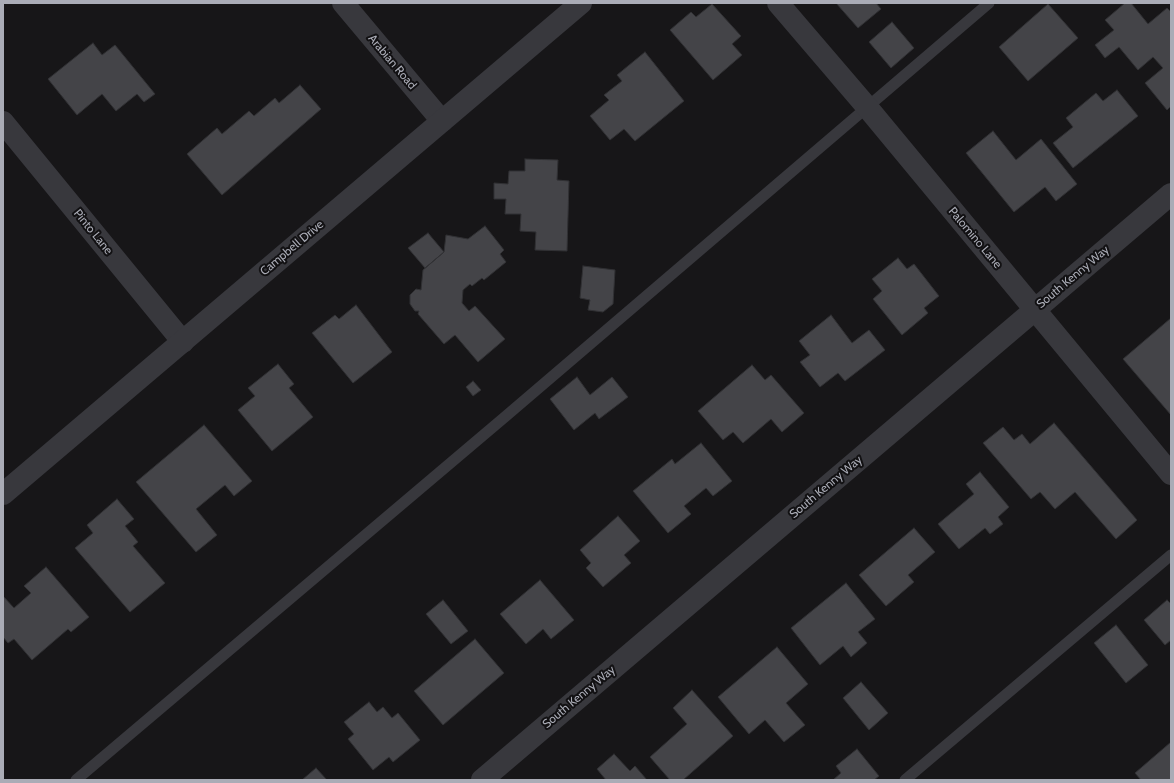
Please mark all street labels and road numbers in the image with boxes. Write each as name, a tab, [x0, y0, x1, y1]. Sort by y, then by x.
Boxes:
street label: Arabian Road	[365, 32, 419, 92]
street label: Palomino Lane	[945, 204, 1005, 272]
street label: Pinto Lane	[70, 207, 116, 257]
street label: Campbell Drive	[257, 217, 327, 279]
street label: South Kenny Way	[1034, 243, 1112, 311]
street label: South Kenny Way	[787, 453, 865, 521]
street label: South Kenny Way	[540, 663, 618, 731]

